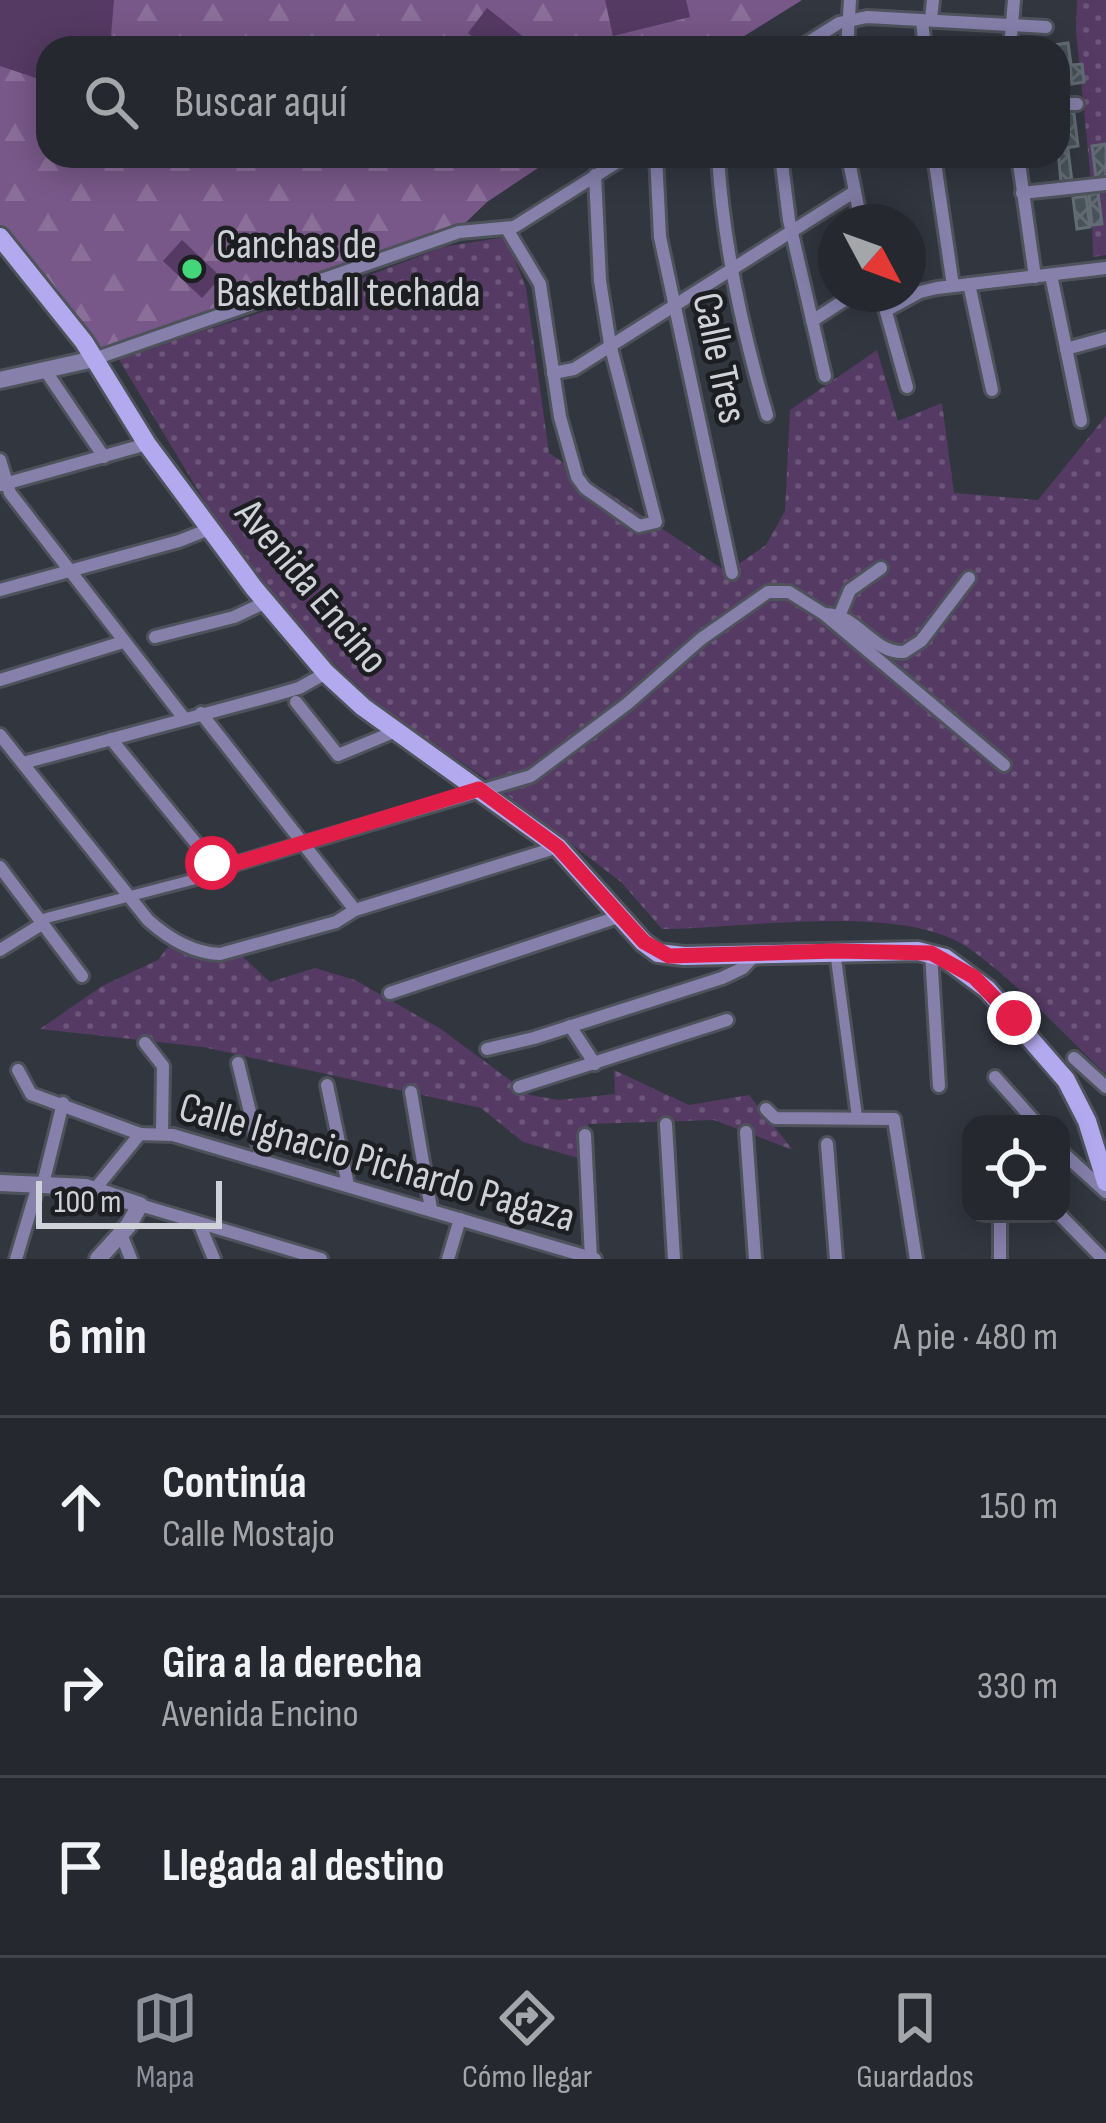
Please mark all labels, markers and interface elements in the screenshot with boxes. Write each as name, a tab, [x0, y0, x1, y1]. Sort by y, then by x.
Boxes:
search box	[36, 36, 1070, 168]
icon: search	[78, 69, 144, 135]
text: Buscar aquí	[174, 75, 347, 130]
north arrow	[818, 204, 926, 312]
place label: Canchas de Basketball techada	[216, 220, 481, 319]
marker: Canchas de Basketball techada	[179, 256, 205, 282]
street label: Calle Tres	[680, 288, 758, 428]
street label: Avenida Encino	[223, 489, 399, 684]
route start	[185, 836, 239, 890]
route end	[987, 991, 1041, 1045]
street label: Calle Ignacio Pichardo Pagaza	[173, 1082, 581, 1244]
map controls	[962, 1115, 1070, 1223]
button: locate	[962, 1115, 1070, 1223]
scale bar	[36, 1175, 222, 1228]
text: 100 m	[54, 1182, 121, 1222]
text: 6 min	[48, 1307, 147, 1368]
text: A pie · 480 m	[894, 1314, 1058, 1361]
text: Continúa	[162, 1456, 307, 1511]
icon: ahead	[48, 1474, 114, 1540]
text: 150 m	[980, 1483, 1058, 1530]
text: Calle Mostajo	[162, 1511, 335, 1558]
text: Gira a la derecha	[162, 1636, 422, 1691]
icon: right	[48, 1654, 114, 1720]
text: 330 m	[977, 1663, 1058, 1710]
text: Avenida Encino	[162, 1691, 359, 1738]
icon: arrive	[48, 1834, 114, 1900]
text: Llegada al destino	[162, 1839, 444, 1894]
tab: Mapa	[132, 1985, 198, 2097]
tab: Cómo llegar	[462, 1985, 592, 2097]
tab: Guardados	[856, 1985, 974, 2097]

